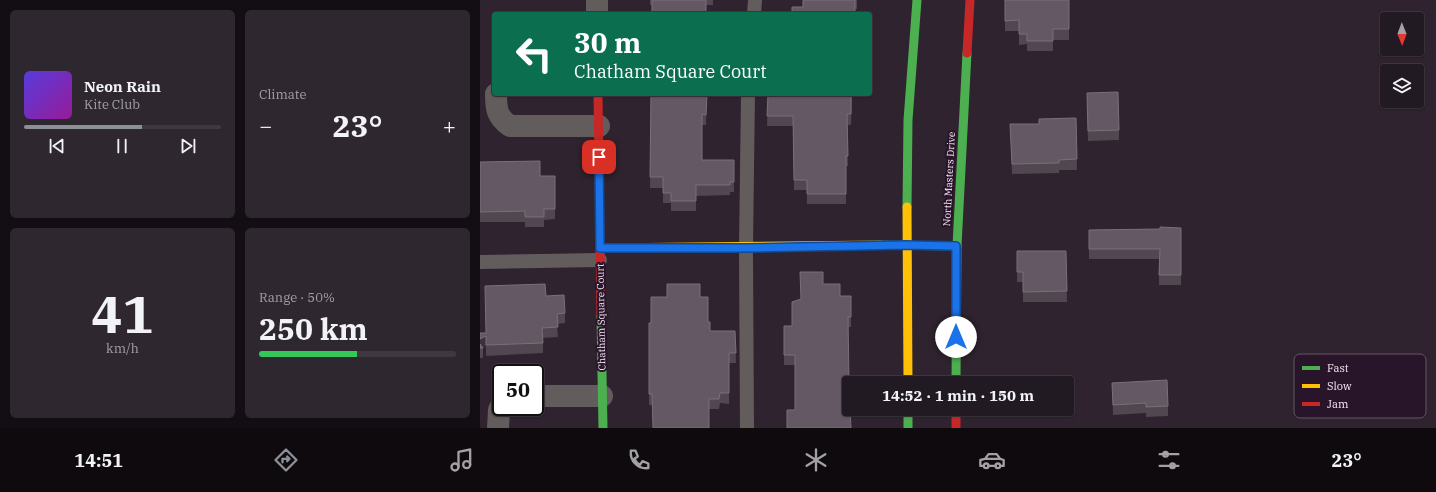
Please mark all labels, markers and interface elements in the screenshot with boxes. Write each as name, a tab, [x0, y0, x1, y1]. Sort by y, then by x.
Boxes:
north arrow	[1380, 12, 1424, 56]
map controls	[1380, 12, 1424, 108]
text: 30 m	[574, 24, 641, 61]
icon: left	[508, 28, 560, 80]
text: Chatham Square Court	[574, 60, 767, 83]
button: layers	[1380, 64, 1424, 108]
text: Neon Rain	[84, 77, 161, 96]
text: Climate	[259, 86, 306, 103]
text: Kite Club	[84, 96, 140, 113]
text: 23°	[332, 106, 383, 145]
text: −	[259, 111, 272, 140]
text: +	[443, 111, 456, 140]
street label: North Masters Drive	[940, 131, 958, 227]
icon: previous	[46, 135, 68, 157]
icon: pause	[111, 135, 133, 157]
icon: next	[177, 135, 199, 157]
pin	[582, 140, 616, 174]
icon: arrive	[588, 146, 610, 168]
street label: Chatham Square Court	[594, 263, 608, 371]
text: 41	[91, 280, 154, 347]
text: Range · 50%	[259, 289, 335, 306]
text: 250 km	[259, 309, 368, 348]
position arrow	[935, 316, 977, 358]
text: km/h	[106, 340, 139, 357]
legend	[1294, 354, 1426, 418]
text: Fast	[1327, 361, 1349, 375]
speed limit sign: 50	[492, 364, 544, 416]
text: Slow	[1327, 379, 1352, 393]
text: 14:52 · 1 min · 150 m	[882, 386, 1034, 405]
text: Jam	[1327, 397, 1349, 411]
icon: directions	[272, 446, 300, 474]
icon: music	[448, 446, 476, 474]
icon: phone	[625, 446, 653, 474]
icon: climate	[802, 446, 830, 474]
icon: car	[978, 446, 1006, 474]
icon: filters	[1155, 446, 1183, 474]
text: 14:51	[74, 449, 123, 472]
text: 23°	[1332, 449, 1362, 472]

